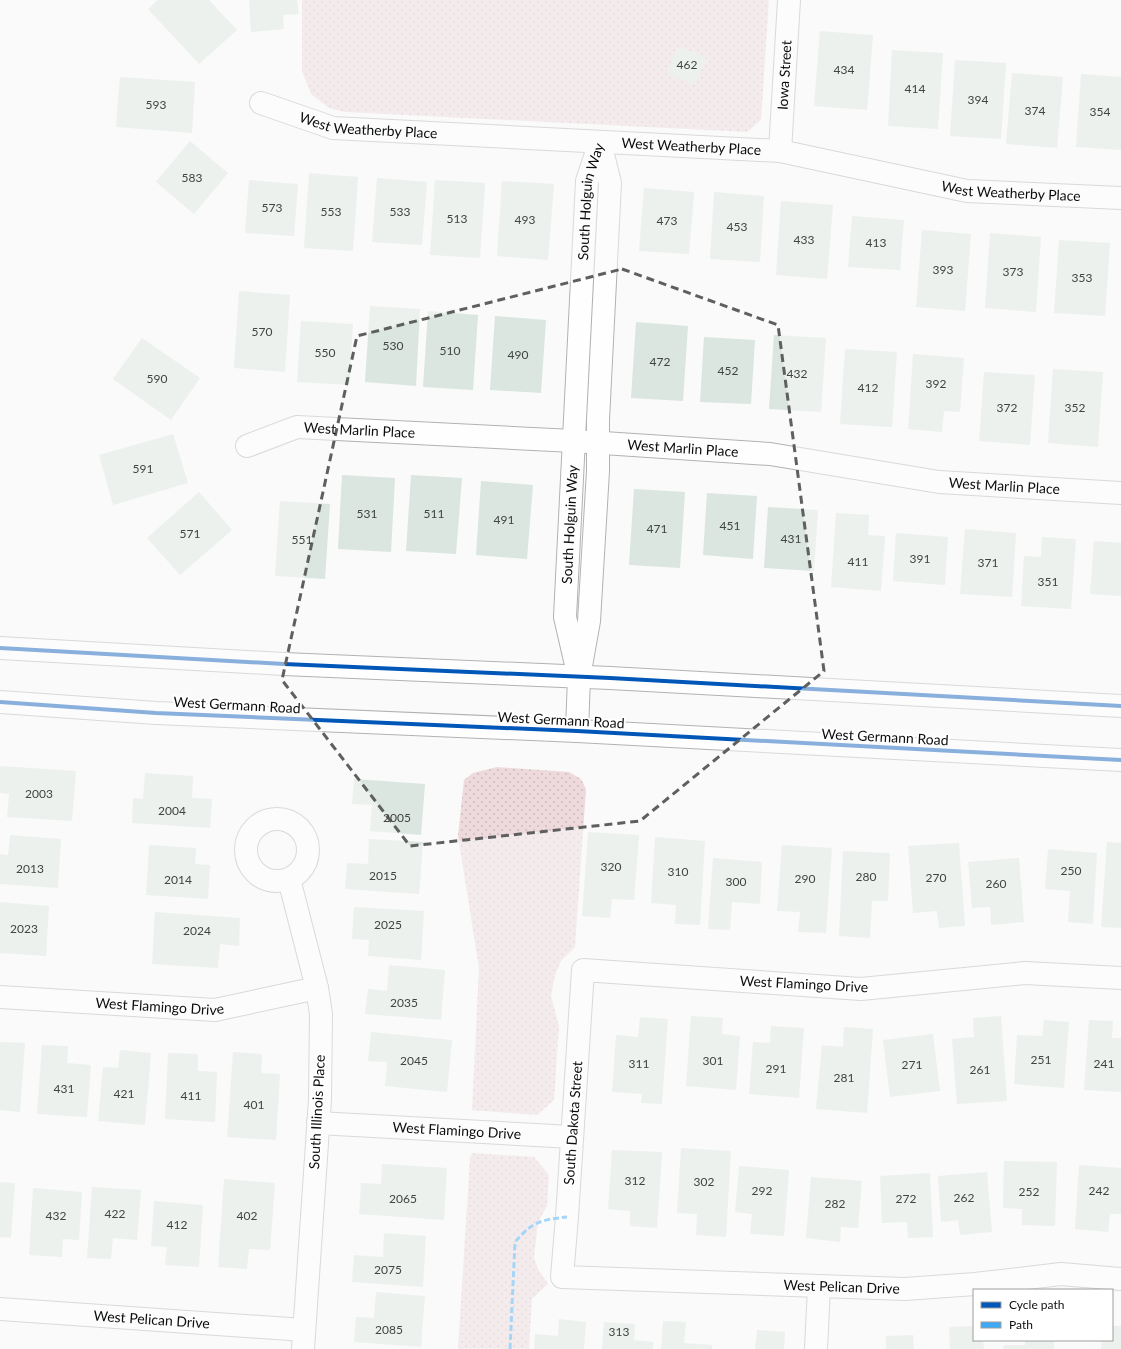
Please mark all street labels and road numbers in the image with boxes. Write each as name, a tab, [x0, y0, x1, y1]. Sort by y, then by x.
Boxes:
street label: Iowa Street	[773, 40, 795, 111]
street label: West Weatherby Place	[297, 108, 438, 141]
street label: West Weatherby Place	[621, 134, 762, 158]
street label: South Holguin Way	[574, 140, 607, 261]
street label: West Weatherby Place	[940, 177, 1081, 204]
street label: West Marlin Place	[303, 418, 416, 441]
street label: West Marlin Place	[627, 436, 739, 460]
street label: South Holguin Way	[558, 464, 581, 584]
street label: West Marlin Place	[948, 474, 1060, 497]
street label: West Germann Road	[173, 693, 301, 716]
street label: West Germann Road	[497, 708, 625, 731]
street label: West Germann Road	[821, 725, 949, 748]
street label: West Flamingo Drive	[739, 972, 869, 995]
street label: West Flamingo Drive	[95, 994, 225, 1018]
street label: South Illinois Place	[305, 1054, 328, 1170]
street label: South Dakota Street	[560, 1060, 585, 1185]
street label: West Flamingo Drive	[392, 1118, 522, 1142]
street label: West Pelican Drive	[783, 1276, 900, 1297]
street label: West Pelican Drive	[93, 1306, 210, 1331]

